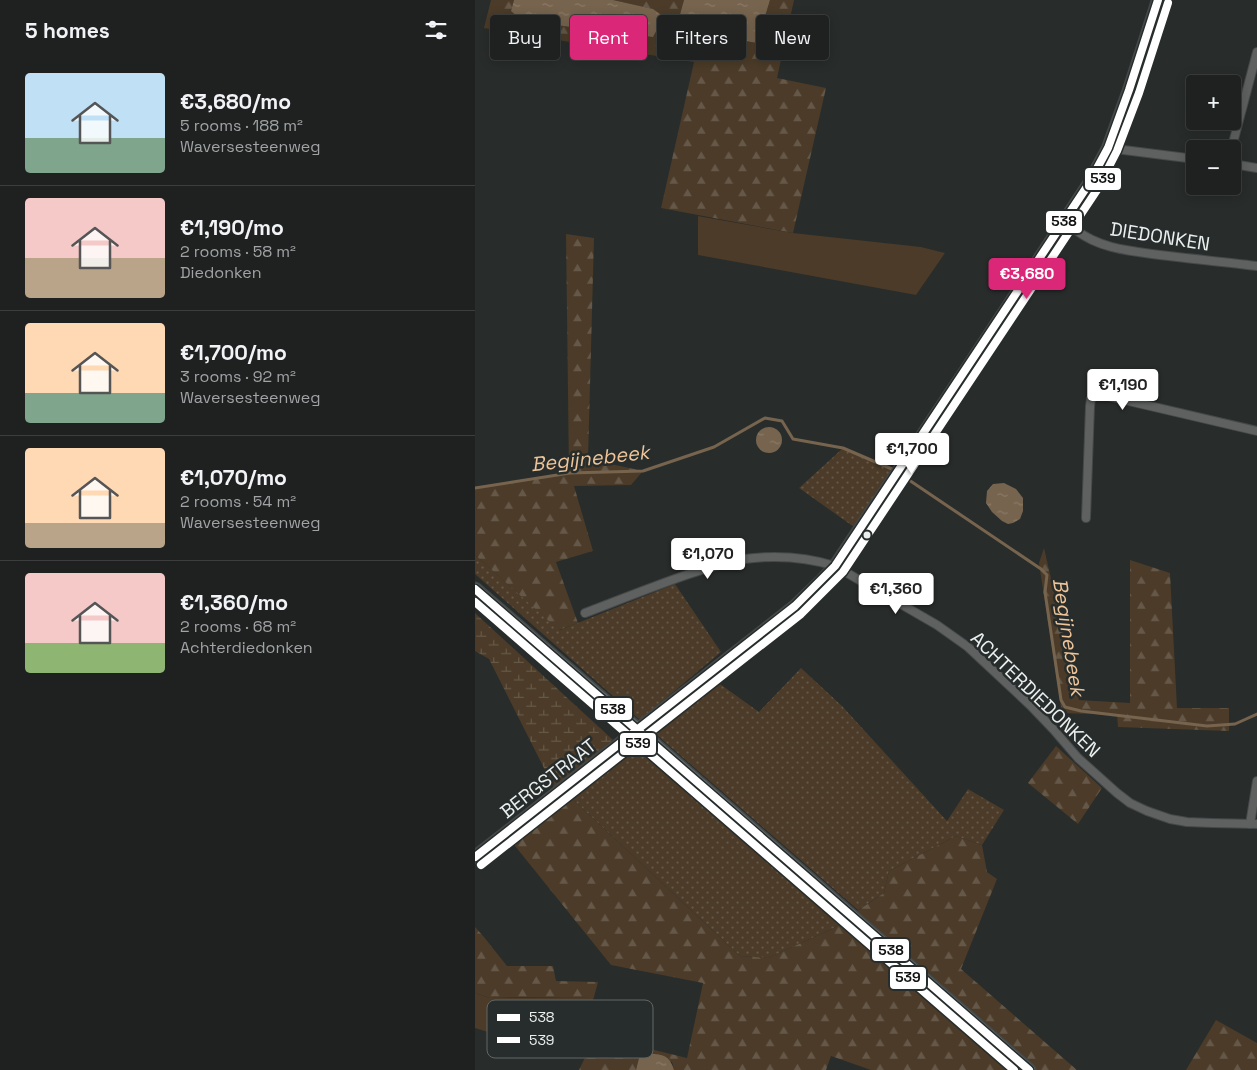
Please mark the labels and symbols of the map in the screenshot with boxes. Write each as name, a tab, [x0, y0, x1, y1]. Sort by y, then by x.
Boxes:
line badge: 539	[1084, 167, 1122, 191]
text: 539	[1090, 169, 1116, 187]
line badge: 538	[1045, 210, 1083, 234]
text: 538	[1051, 212, 1077, 230]
street label: DIEDONKEN	[1108, 216, 1212, 257]
pin: €3,680	[986, 258, 1068, 300]
pin: €1,190	[1082, 368, 1164, 411]
pin: €1,700	[871, 432, 953, 475]
water label: Begijnebeek	[529, 439, 653, 477]
unlabelled marker	[862, 530, 872, 540]
pin: €1,070	[667, 538, 749, 580]
pin: €1,360	[855, 572, 937, 615]
water label: Begijnebeek	[1047, 576, 1092, 700]
street label: ACHTERDIEDONKEN	[965, 626, 1106, 763]
line badge: 538	[594, 697, 633, 721]
text: 538	[600, 700, 626, 718]
line badge: 539	[619, 732, 657, 756]
street label: BERGSTRAAT	[495, 733, 602, 824]
text: 539	[625, 734, 651, 752]
line badge: 538	[871, 938, 910, 962]
text: 538	[878, 941, 904, 959]
line badge: 539	[889, 966, 927, 990]
text: 539	[895, 968, 921, 986]
legend	[487, 1000, 653, 1058]
text: 538	[529, 1008, 555, 1026]
text: 539	[529, 1031, 554, 1049]

